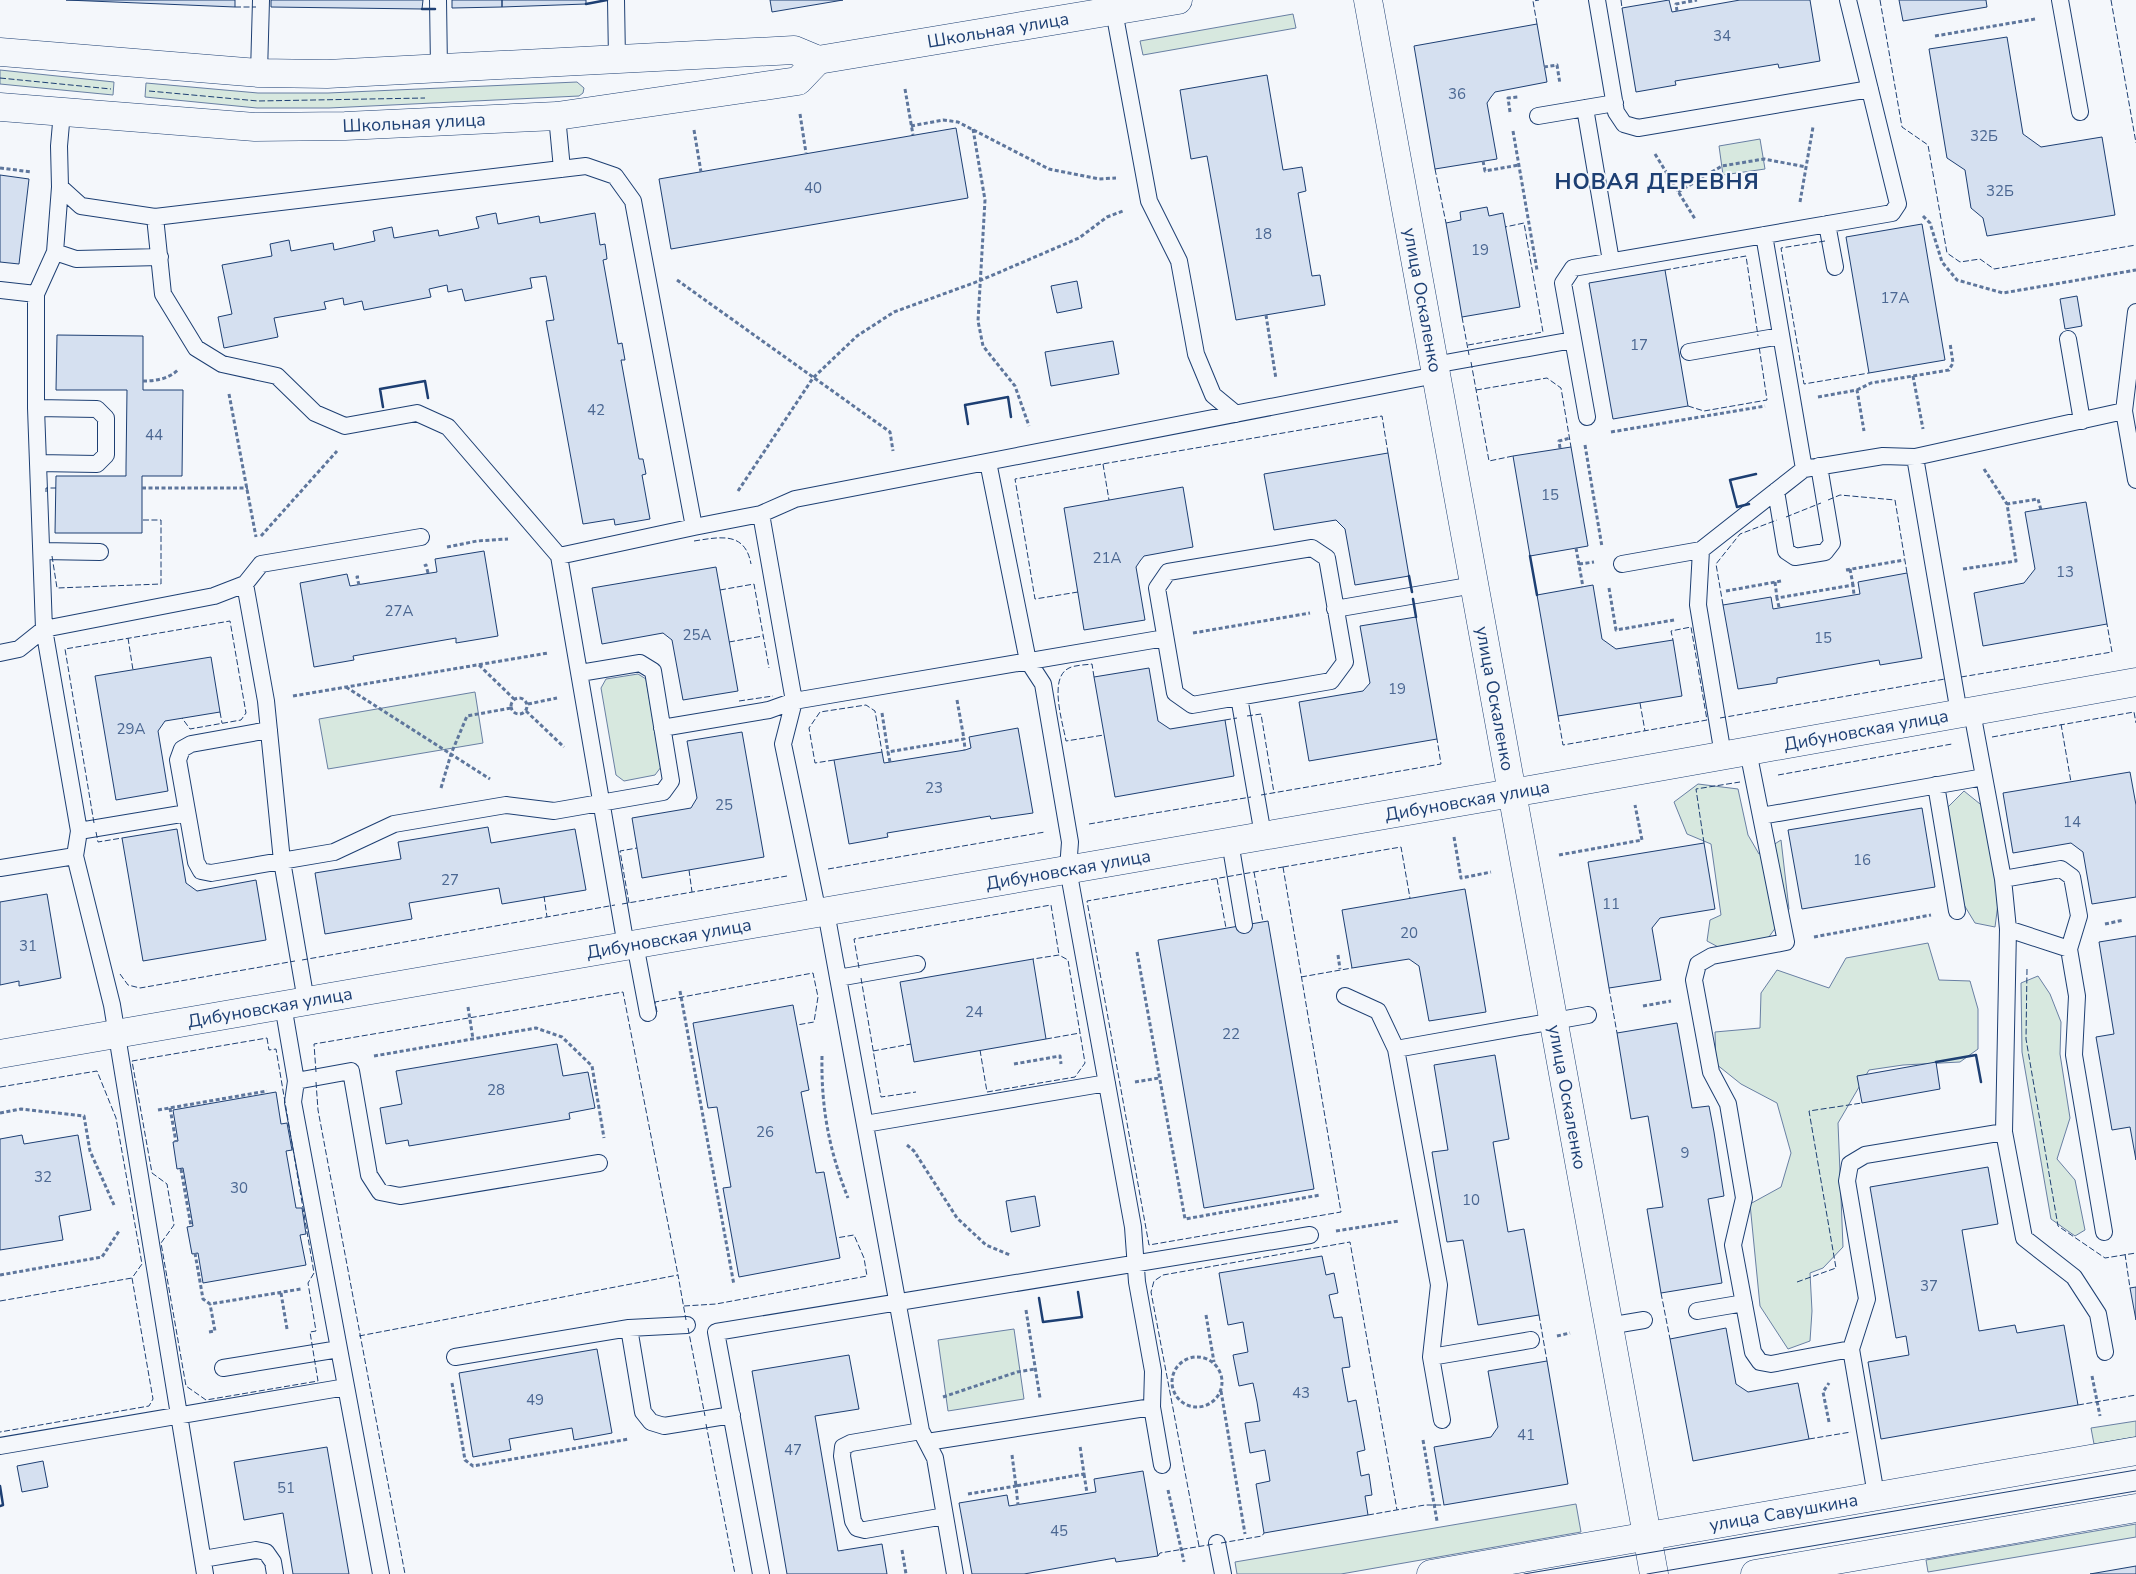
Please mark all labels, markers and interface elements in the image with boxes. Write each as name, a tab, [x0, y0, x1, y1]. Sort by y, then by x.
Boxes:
street label: Школьная улица	[925, 6, 1071, 54]
house number: 34	[1713, 26, 1731, 46]
house number: 36	[1448, 84, 1466, 104]
street label: Школьная улица	[342, 107, 486, 138]
house number: 32Б	[1970, 126, 1998, 146]
district label: НОВАЯ ДЕРЕВНЯ	[1554, 167, 1760, 197]
house number: 40	[804, 178, 822, 198]
house number: 32Б	[1986, 181, 2014, 201]
house number: 18	[1254, 224, 1272, 244]
street label: улица Оскаленко	[1398, 226, 1447, 374]
house number: 19	[1471, 240, 1489, 260]
house number: 17А	[1881, 288, 1910, 308]
house number: 17	[1630, 335, 1648, 355]
house number: 42	[587, 400, 605, 420]
house number: 44	[145, 425, 163, 445]
house number: 15	[1541, 485, 1559, 505]
house number: 21А	[1093, 548, 1122, 568]
house number: 13	[2056, 562, 2074, 582]
house number: 27А	[385, 601, 414, 621]
street label: улица Оскаленко	[1470, 624, 1520, 773]
house number: 25А	[683, 625, 712, 645]
house number: 15	[1814, 628, 1832, 648]
house number: 19	[1388, 679, 1406, 699]
street label: Дибуновская улица	[1782, 704, 1950, 757]
house number: 29А	[117, 719, 146, 739]
street label: Дибуновская улица	[1383, 775, 1552, 827]
house number: 23	[925, 778, 943, 798]
house number: 25	[715, 795, 733, 815]
house number: 14	[2063, 812, 2081, 832]
street label: Дибуновская улица	[984, 844, 1152, 896]
house number: 16	[1853, 850, 1871, 870]
house number: 27	[441, 870, 459, 890]
house number: 11	[1602, 894, 1620, 914]
street label: Дибуновская улица	[585, 912, 753, 965]
house number: 20	[1400, 923, 1418, 943]
house number: 31	[19, 936, 37, 956]
street label: Дибуновская улица	[186, 981, 354, 1033]
house number: 24	[965, 1002, 983, 1022]
street label: улица Оскаленко	[1542, 1023, 1592, 1171]
house number: 22	[1222, 1024, 1240, 1044]
house number: 28	[487, 1080, 505, 1100]
house number: 26	[756, 1122, 774, 1142]
house number: 9	[1680, 1143, 1690, 1163]
house number: 32	[34, 1167, 52, 1187]
house number: 30	[230, 1178, 248, 1198]
house number: 10	[1462, 1190, 1480, 1210]
house number: 37	[1920, 1276, 1938, 1296]
house number: 43	[1292, 1383, 1310, 1403]
house number: 49	[526, 1390, 544, 1410]
house number: 41	[1517, 1425, 1535, 1445]
house number: 47	[784, 1440, 802, 1460]
house number: 51	[277, 1478, 295, 1498]
street label: улица Савушкина	[1707, 1488, 1860, 1537]
house number: 45	[1050, 1521, 1068, 1541]

